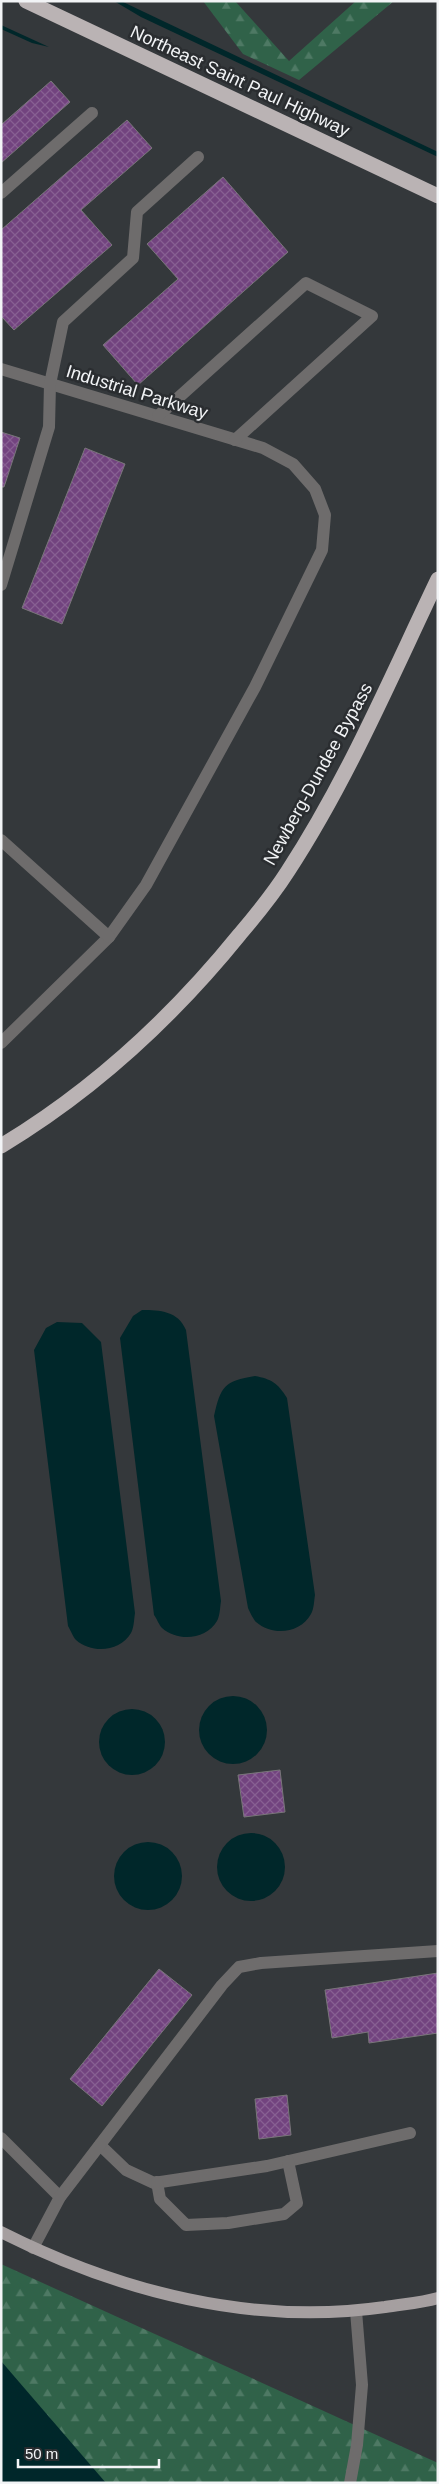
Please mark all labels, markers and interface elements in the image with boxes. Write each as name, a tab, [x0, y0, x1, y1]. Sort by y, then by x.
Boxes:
street label: Northeast Saint Paul Highway	[127, 21, 353, 141]
street label: Industrial Parkway	[64, 361, 210, 423]
street label: Newberg-Dundee Bypass	[260, 679, 376, 869]
scale bar	[18, 2436, 159, 2468]
text: 50 m	[25, 2445, 58, 2462]

